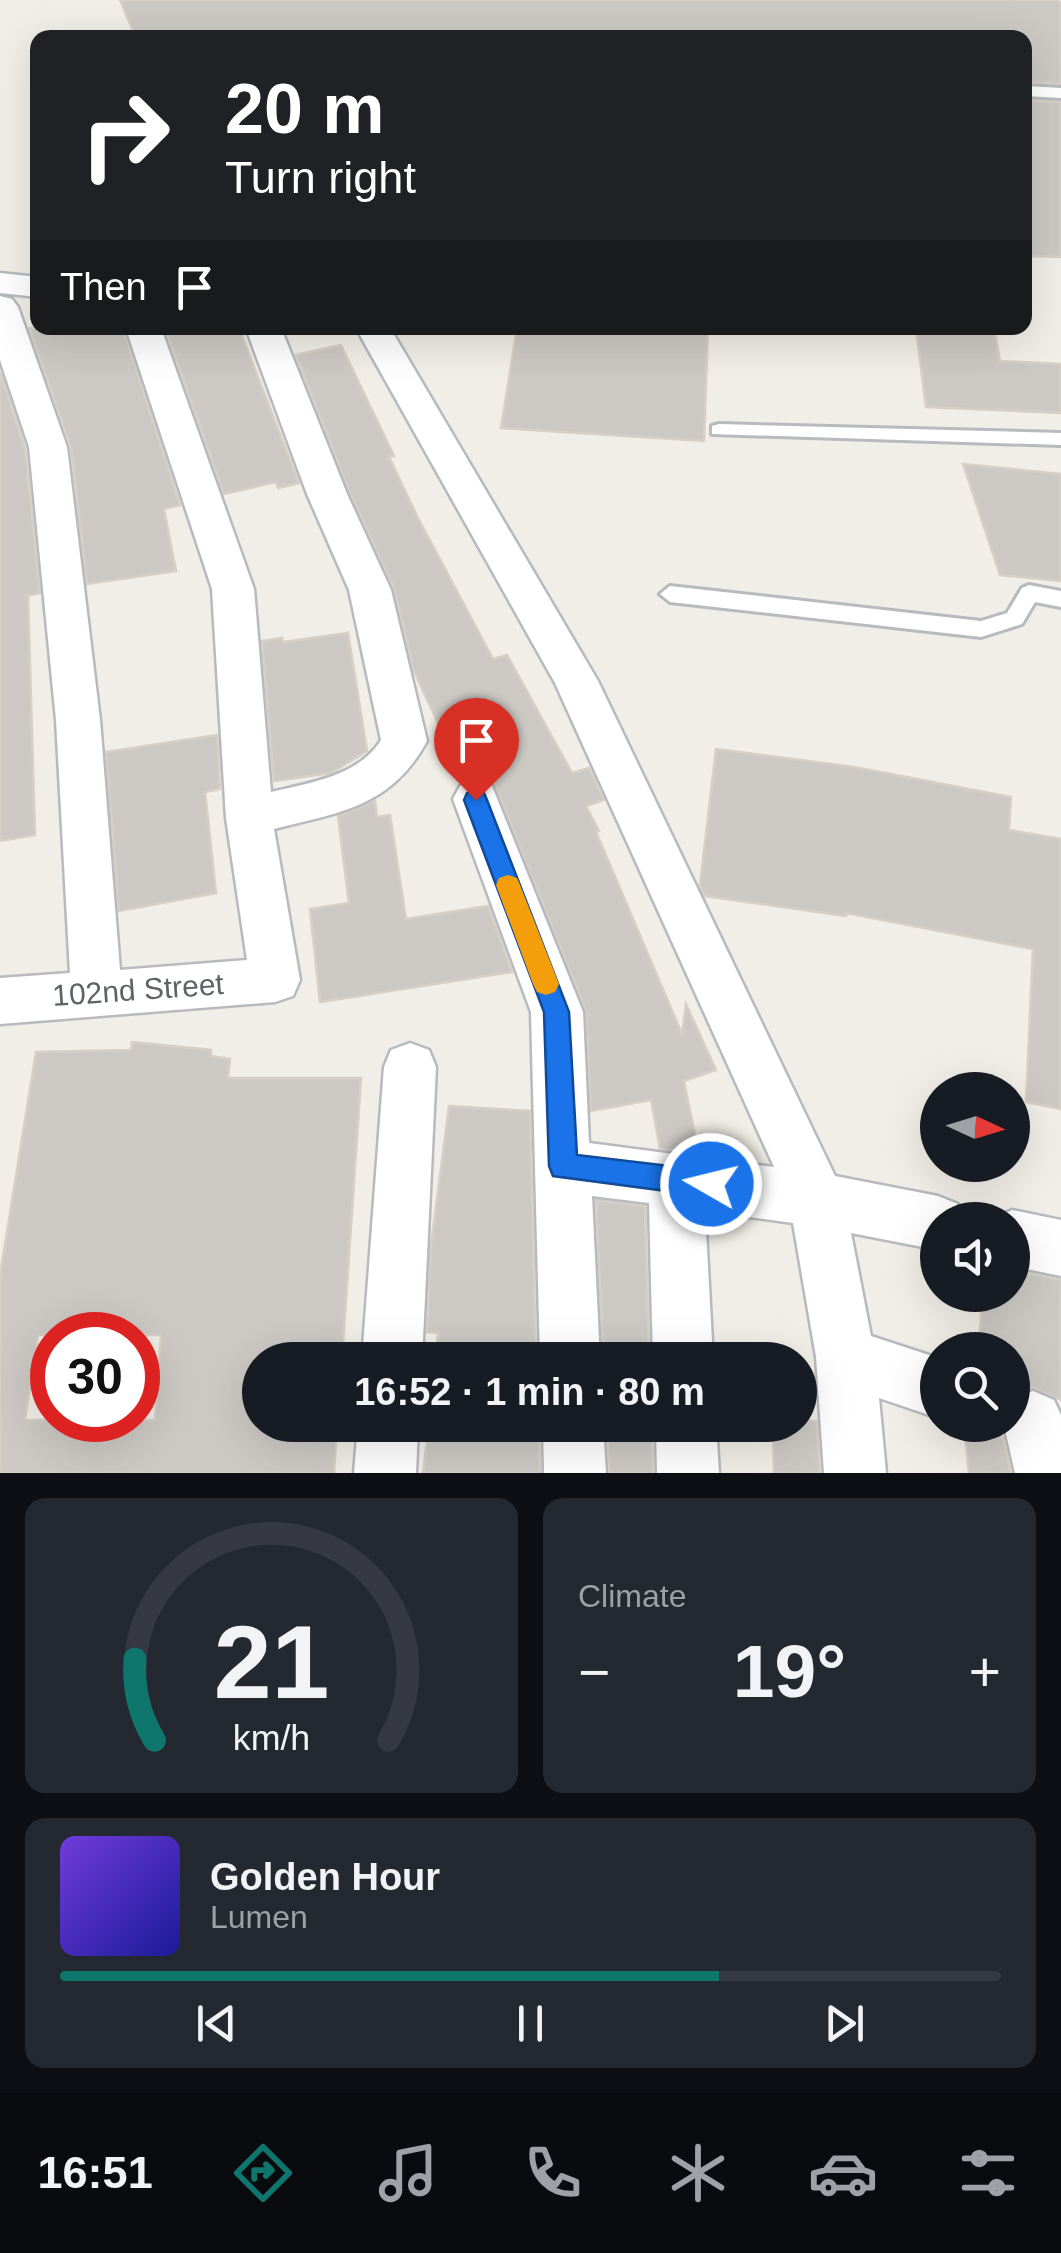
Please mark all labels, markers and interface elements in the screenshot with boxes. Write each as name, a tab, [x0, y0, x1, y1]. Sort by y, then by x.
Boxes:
icon: right	[60, 70, 190, 200]
text: 20 m	[225, 70, 385, 148]
text: Turn right	[225, 152, 416, 203]
icon: arrive	[167, 260, 222, 315]
text: Then	[60, 266, 147, 308]
pin	[434, 698, 519, 801]
icon: arrive	[449, 713, 504, 768]
street label: 102nd Street	[51, 967, 225, 1012]
north arrow	[920, 1072, 1030, 1182]
map controls	[920, 1072, 1030, 1442]
position arrow	[659, 1132, 763, 1236]
button: sound	[920, 1202, 1030, 1312]
speed limit sign: 30	[30, 1312, 160, 1442]
button: search	[920, 1332, 1030, 1442]
text: 16:52 · 1 min · 80 m	[354, 1371, 705, 1413]
text: Climate	[578, 1578, 686, 1614]
text: 21	[214, 1604, 329, 1720]
text: 19°	[733, 1629, 846, 1713]
text: −	[578, 1641, 610, 1703]
text: +	[969, 1641, 1001, 1703]
text: km/h	[233, 1718, 310, 1758]
text: Golden Hour	[210, 1856, 440, 1898]
text: Lumen	[210, 1899, 308, 1935]
icon: previous	[189, 1996, 244, 2051]
icon: pause	[503, 1996, 558, 2051]
icon: next	[817, 1996, 872, 2051]
icon: directions	[228, 2138, 298, 2208]
icon: music	[373, 2138, 443, 2208]
icon: phone	[518, 2138, 588, 2208]
icon: climate	[663, 2138, 733, 2208]
icon: car	[808, 2138, 878, 2208]
icon: filters	[953, 2138, 1023, 2208]
text: 16:51	[38, 2147, 153, 2198]

